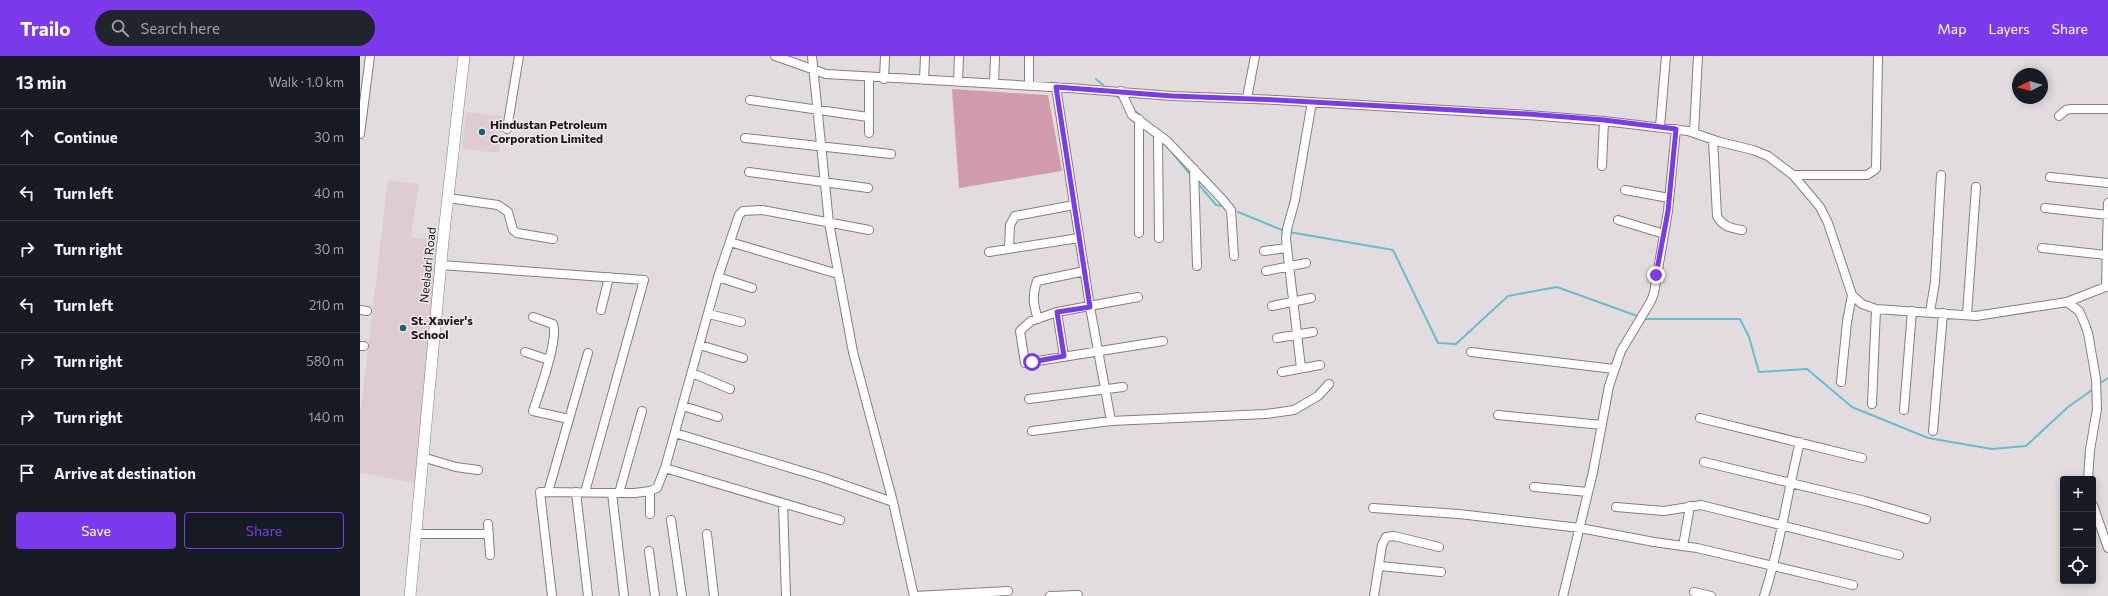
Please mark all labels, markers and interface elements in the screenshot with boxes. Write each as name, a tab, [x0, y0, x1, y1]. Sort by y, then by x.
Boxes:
search box	[95, 10, 375, 46]
text: Trailo	[20, 17, 71, 40]
icon: search	[109, 17, 131, 39]
text: Search here	[141, 19, 220, 37]
text: Map	[1938, 20, 1966, 37]
text: Layers	[1988, 20, 2030, 37]
text: Share	[2052, 20, 2088, 37]
north arrow	[2012, 68, 2048, 104]
text: 13 min	[16, 72, 66, 93]
text: Walk · 1.0 km	[268, 74, 344, 90]
place label: Hindustan Petroleum Corporation Limited	[490, 117, 607, 145]
icon: ahead	[16, 126, 38, 148]
marker: Hindustan Petroleum Corporation Limited	[477, 127, 487, 137]
text: Continue	[54, 128, 118, 146]
text: 30 m	[314, 129, 344, 145]
icon: left	[16, 182, 38, 204]
text: Turn left	[54, 184, 113, 202]
text: 40 m	[314, 185, 344, 201]
street label: Neeladri Road	[416, 226, 438, 304]
icon: right	[16, 238, 38, 260]
text: Turn right	[54, 240, 123, 258]
text: 30 m	[314, 241, 344, 257]
route end	[1647, 266, 1665, 284]
icon: left	[16, 294, 38, 316]
text: Turn left	[54, 296, 113, 314]
text: 210 m	[309, 297, 344, 313]
place label: St. Xavier's School	[411, 313, 473, 341]
marker: St. Xavier's School	[398, 323, 408, 333]
icon: right	[16, 350, 38, 372]
text: Turn right	[54, 352, 123, 370]
text: 580 m	[306, 353, 344, 369]
route start	[1023, 353, 1041, 371]
icon: right	[16, 406, 38, 428]
text: Turn right	[54, 408, 123, 426]
text: 140 m	[308, 409, 344, 425]
icon: arrive	[16, 462, 38, 484]
text: Arrive at destination	[54, 464, 196, 482]
map controls	[2060, 476, 2096, 584]
button: +	[2060, 476, 2096, 512]
button: Save	[16, 512, 176, 549]
button: Share	[184, 512, 344, 549]
button: −	[2060, 512, 2096, 548]
button: locate	[2060, 548, 2096, 584]

